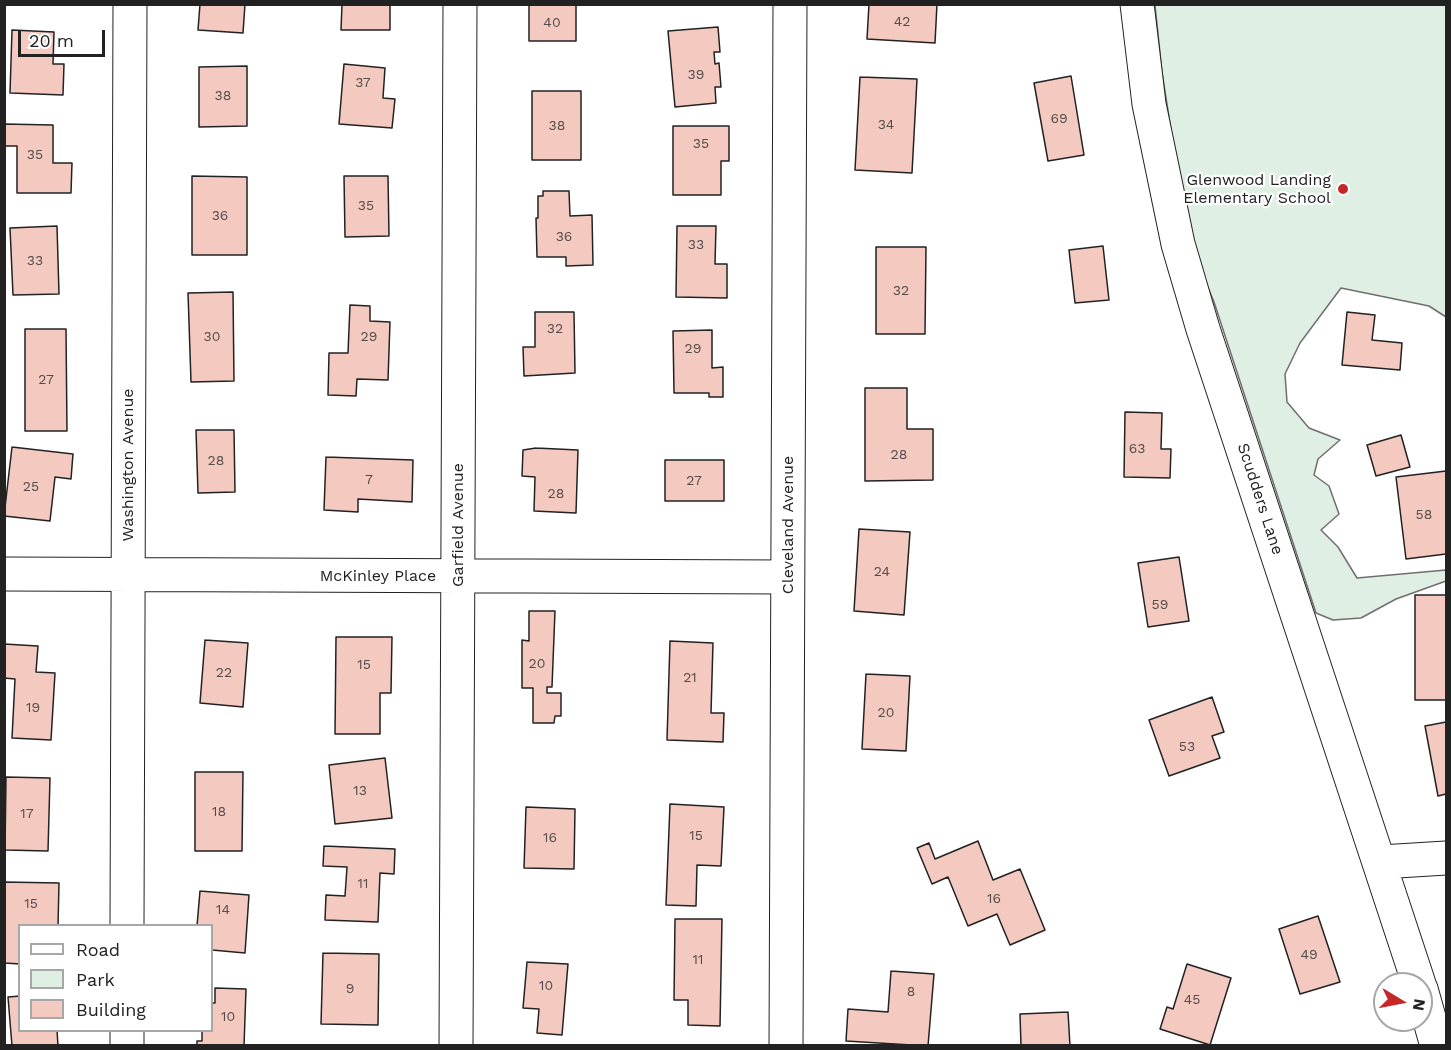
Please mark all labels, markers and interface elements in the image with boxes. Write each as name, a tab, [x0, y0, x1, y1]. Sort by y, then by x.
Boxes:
house number: 42	[894, 14, 910, 30]
house number: 40	[543, 15, 561, 31]
scale bar	[21, 18, 108, 56]
text: 20 m	[29, 30, 74, 51]
house number: 39	[688, 67, 704, 83]
house number: 37	[355, 75, 371, 91]
house number: 38	[215, 88, 231, 104]
house number: 69	[1050, 111, 1068, 127]
house number: 34	[878, 117, 894, 133]
house number: 38	[549, 118, 565, 134]
house number: 35	[693, 136, 709, 152]
house number: 35	[27, 147, 43, 163]
place label: Glenwood Landing Elementary School	[1183, 170, 1331, 208]
marker: Glenwood Landing Elementary School	[1336, 182, 1350, 196]
house number: 35	[358, 198, 374, 214]
house number: 36	[212, 208, 228, 224]
house number: 36	[556, 229, 572, 245]
house number: 33	[688, 237, 704, 253]
house number: 33	[27, 253, 43, 269]
house number: 32	[893, 283, 909, 299]
house number: 32	[547, 321, 563, 337]
house number: 30	[204, 329, 220, 345]
house number: 29	[361, 329, 377, 345]
house number: 29	[685, 341, 701, 357]
house number: 27	[38, 372, 54, 388]
street label: Washington Avenue	[118, 388, 138, 542]
house number: 63	[1129, 441, 1145, 457]
street label: Scudders Lane	[1233, 441, 1287, 557]
house number: 28	[891, 447, 907, 463]
house number: 28	[208, 453, 224, 469]
street label: Cleveland Avenue	[778, 456, 798, 594]
street label: Garfield Avenue	[448, 463, 468, 587]
house number: 7	[365, 472, 373, 488]
house number: 27	[686, 473, 702, 489]
house number: 25	[23, 479, 39, 495]
house number: 28	[548, 486, 564, 502]
house number: 58	[1416, 507, 1432, 523]
house number: 24	[874, 564, 890, 580]
street label: McKinley Place	[320, 566, 436, 586]
house number: 59	[1152, 597, 1168, 613]
house number: 20	[529, 656, 545, 672]
house number: 15	[357, 657, 371, 673]
house number: 22	[216, 665, 232, 681]
house number: 21	[683, 670, 697, 686]
house number: 19	[26, 700, 40, 716]
house number: 20	[878, 705, 894, 721]
house number: 53	[1179, 739, 1195, 755]
house number: 13	[353, 783, 367, 799]
house number: 18	[212, 804, 226, 820]
house number: 17	[20, 806, 34, 822]
house number: 15	[689, 828, 703, 844]
house number: 16	[543, 830, 557, 846]
house number: 11	[358, 876, 368, 892]
house number: 16	[987, 891, 1001, 907]
house number: 15	[24, 896, 38, 912]
house number: 14	[216, 902, 230, 918]
legend	[18, 924, 213, 1032]
text: Road	[76, 939, 120, 960]
house number: 49	[1300, 947, 1318, 963]
house number: 11	[693, 952, 703, 968]
text: Park	[76, 969, 115, 990]
north arrow	[1373, 972, 1433, 1032]
house number: 10	[539, 978, 553, 994]
house number: 9	[346, 981, 354, 997]
house number: 8	[907, 984, 915, 1000]
house number: 45	[1184, 992, 1200, 1008]
text: N	[1409, 997, 1430, 1012]
text: Building	[76, 999, 146, 1020]
house number: 10	[221, 1009, 235, 1025]

